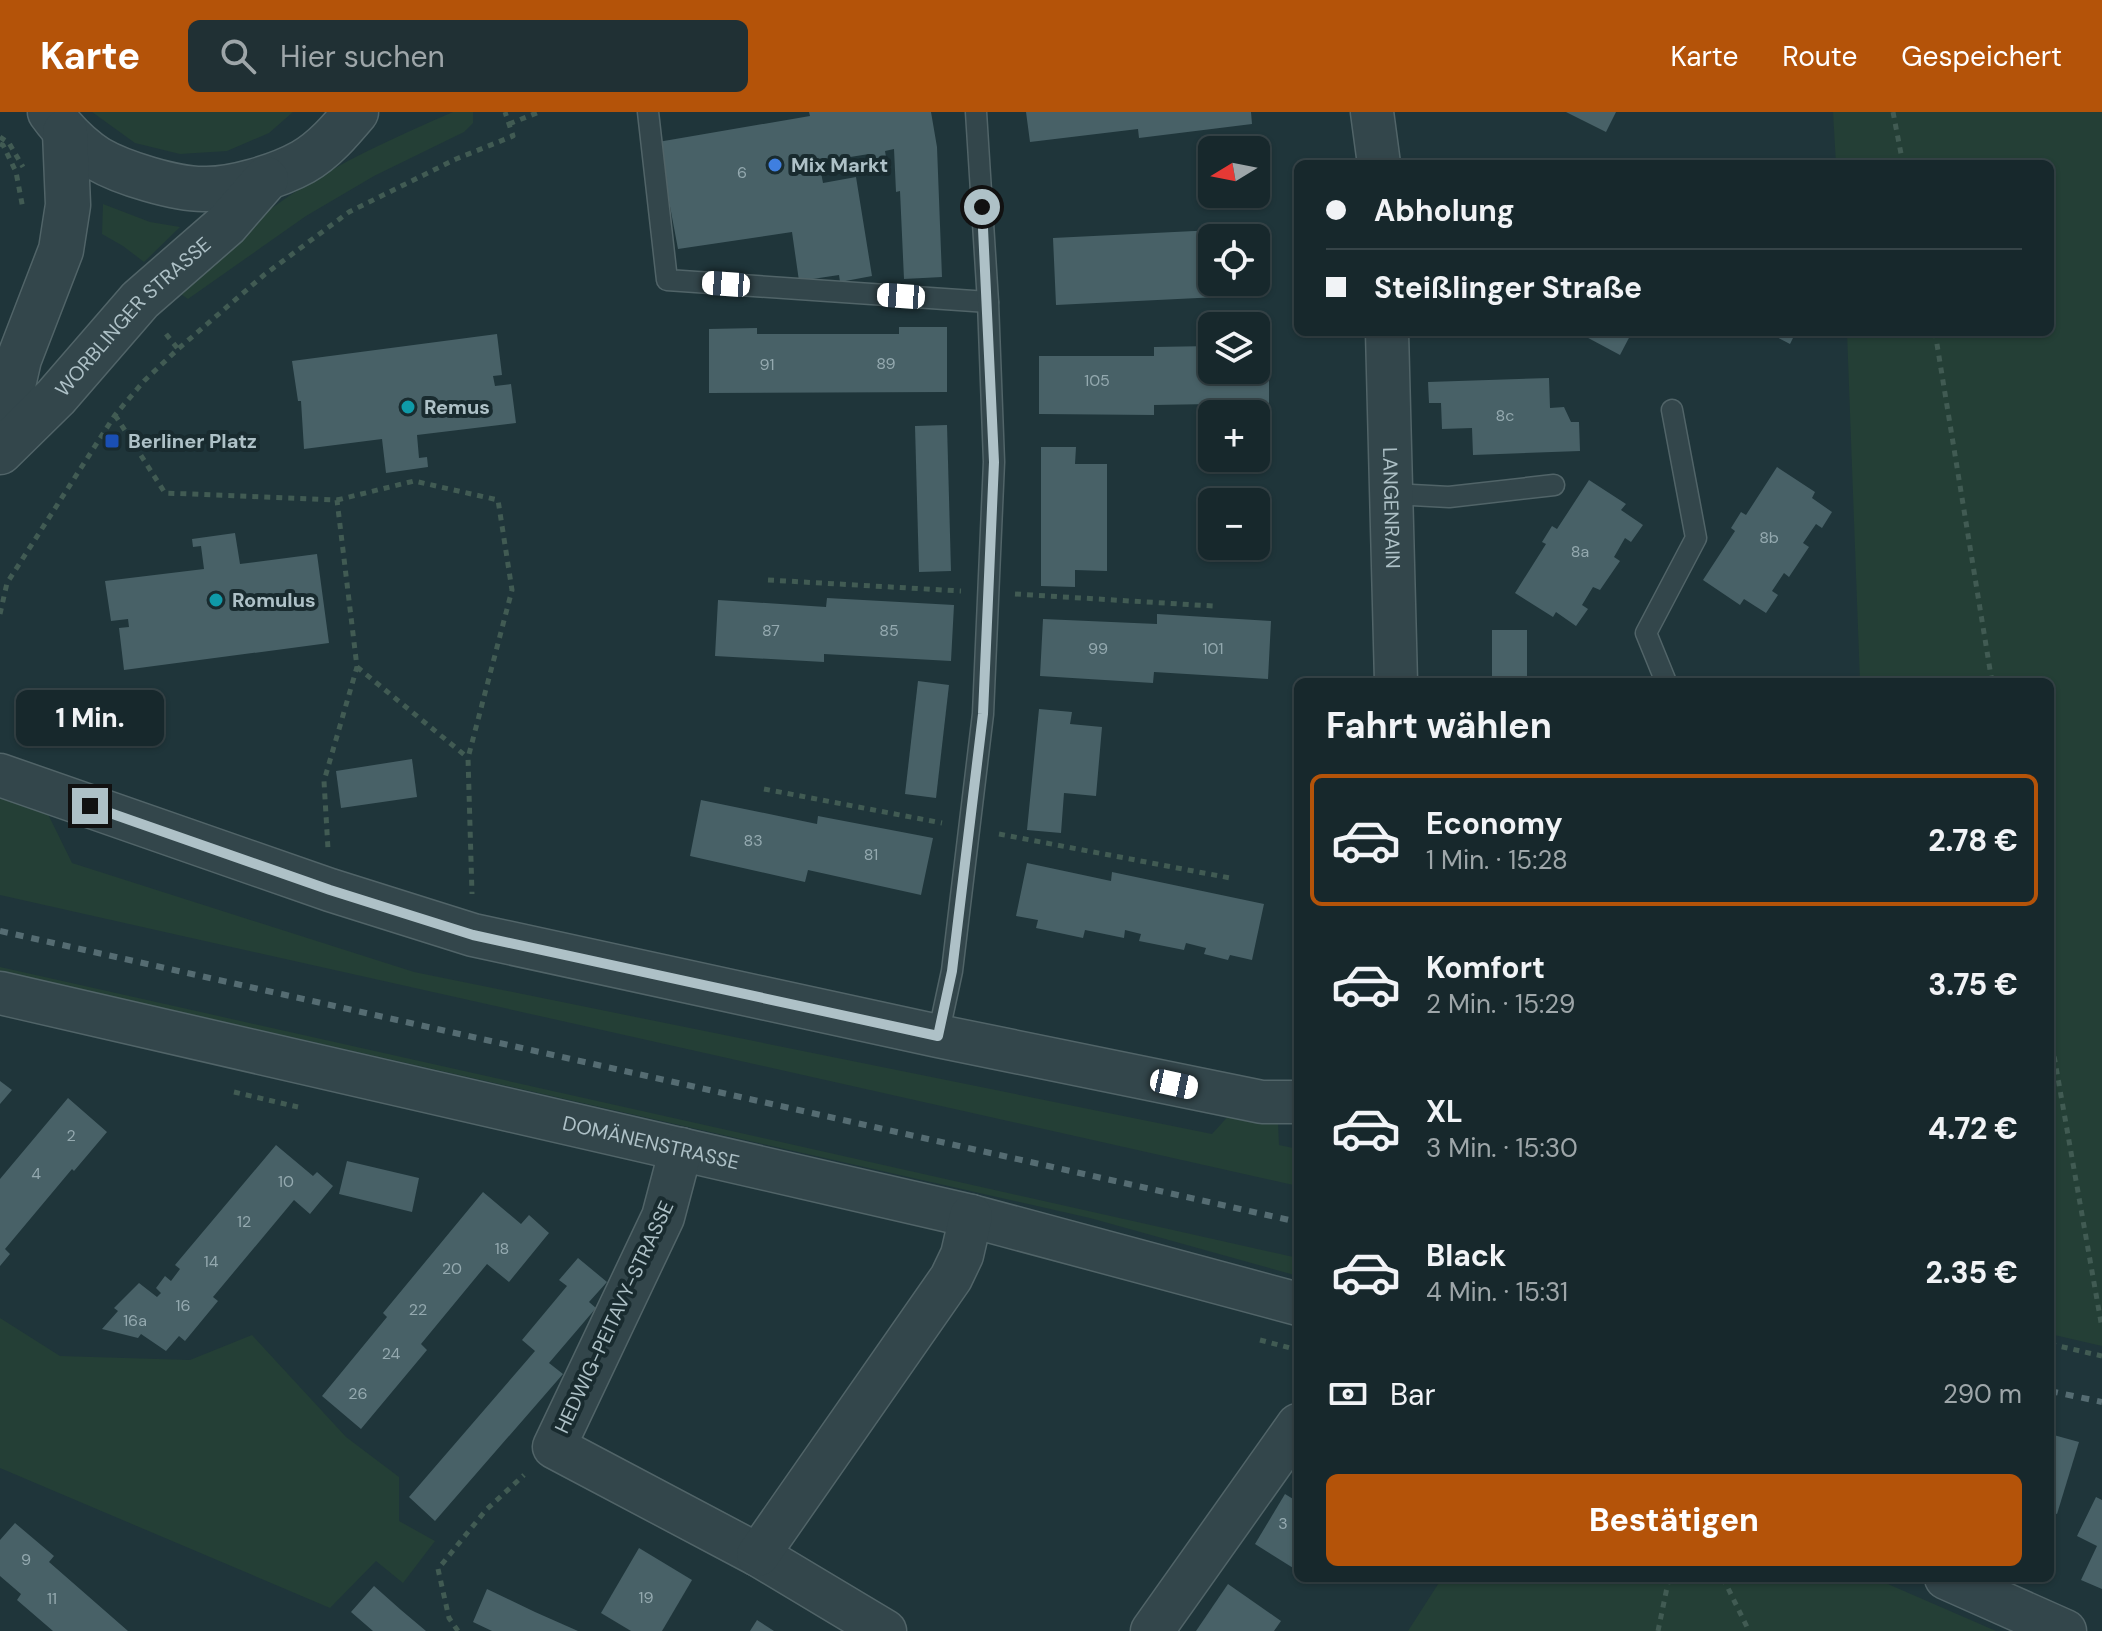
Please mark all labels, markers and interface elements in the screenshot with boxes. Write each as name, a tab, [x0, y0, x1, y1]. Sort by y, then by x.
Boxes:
search box	[188, 20, 748, 92]
text: Karte	[40, 31, 140, 81]
icon: search	[216, 34, 260, 78]
text: Hier suchen	[280, 37, 445, 76]
text: Karte	[1671, 38, 1738, 75]
text: Route	[1782, 38, 1857, 75]
text: Gespeichert	[1901, 38, 2062, 75]
north arrow	[1198, 136, 1270, 208]
map controls	[1198, 136, 1270, 560]
place label: Mix Markt	[791, 152, 888, 178]
marker: Mix Markt	[766, 156, 784, 174]
house number: 6	[737, 162, 747, 183]
route start	[964, 189, 1000, 225]
text: Abholung	[1374, 191, 1515, 230]
button: locate	[1198, 224, 1270, 296]
street label: WORBLINGER STRASSE	[49, 231, 216, 402]
text: Steißlinger Straße	[1374, 268, 1642, 307]
car	[701, 270, 751, 298]
car	[876, 282, 926, 310]
button: layers	[1198, 312, 1270, 384]
house number: 89	[876, 353, 896, 374]
house number: 91	[760, 354, 774, 375]
house number: 105	[1084, 370, 1110, 391]
place label: Remus	[424, 394, 490, 420]
marker: Remus	[399, 398, 417, 416]
button: +	[1198, 400, 1270, 472]
house number: 8c	[1496, 405, 1514, 426]
place label: Berliner Platz	[128, 428, 257, 454]
marker: Berliner Platz	[103, 432, 121, 450]
street label: LANGENRAIN	[1377, 447, 1406, 569]
button: −	[1198, 488, 1270, 560]
house number: 8b	[1759, 527, 1779, 548]
house number: 8a	[1571, 541, 1589, 562]
place label: Romulus	[232, 587, 316, 613]
marker: Romulus	[207, 591, 225, 609]
house number: 87	[762, 620, 780, 641]
house number: 85	[879, 620, 899, 641]
house number: 99	[1088, 638, 1108, 659]
house number: 101	[1203, 638, 1223, 659]
callout: 1 Min.	[16, 690, 164, 746]
text: 1 Min.	[56, 701, 124, 735]
text: Fahrt wählen	[1326, 702, 1552, 749]
route end	[72, 788, 108, 824]
icon: car	[1330, 804, 1402, 876]
text: Economy	[1426, 804, 1563, 843]
text: 2.78 €	[1928, 821, 2018, 860]
house number: 83	[743, 830, 763, 851]
text: 1 Min. · 15:28	[1426, 843, 1568, 877]
house number: 81	[864, 844, 878, 865]
icon: car	[1330, 948, 1402, 1020]
text: Komfort	[1426, 948, 1545, 987]
text: 3.75 €	[1928, 965, 2018, 1004]
text: 2 Min. · 15:29	[1426, 987, 1575, 1021]
car	[1148, 1067, 1200, 1101]
icon: car	[1330, 1092, 1402, 1164]
text: XL	[1426, 1092, 1463, 1131]
text: 4.72 €	[1928, 1109, 2018, 1148]
street label: DOMÄNENSTRASSE	[560, 1110, 742, 1175]
house number: 2	[66, 1125, 76, 1146]
text: 3 Min. · 15:30	[1426, 1131, 1578, 1165]
house number: 4	[31, 1163, 41, 1184]
house number: 10	[278, 1171, 294, 1192]
street label: HEDWIG-PEITAVY-STRASSE	[549, 1197, 679, 1437]
house number: 12	[237, 1211, 251, 1232]
icon: car	[1330, 1236, 1402, 1308]
text: Black	[1426, 1236, 1506, 1275]
house number: 18	[495, 1238, 509, 1259]
house number: 14	[204, 1251, 219, 1272]
text: 2.35 €	[1925, 1253, 2018, 1292]
house number: 20	[442, 1258, 462, 1279]
text: 4 Min. · 15:31	[1426, 1275, 1568, 1309]
house number: 16	[175, 1295, 191, 1316]
house number: 22	[409, 1299, 427, 1320]
house number: 16a	[123, 1310, 147, 1331]
house number: 24	[382, 1343, 401, 1364]
icon: cash	[1326, 1372, 1370, 1416]
text: Bar	[1390, 1375, 1436, 1414]
text: 290 m	[1943, 1377, 2022, 1411]
house number: 26	[348, 1383, 368, 1404]
button: Bestätigen	[1326, 1474, 2022, 1566]
house number: 3	[1278, 1513, 1288, 1534]
house number: 9	[21, 1549, 31, 1570]
house number: 19	[638, 1587, 654, 1608]
house number: 11	[47, 1588, 57, 1609]

